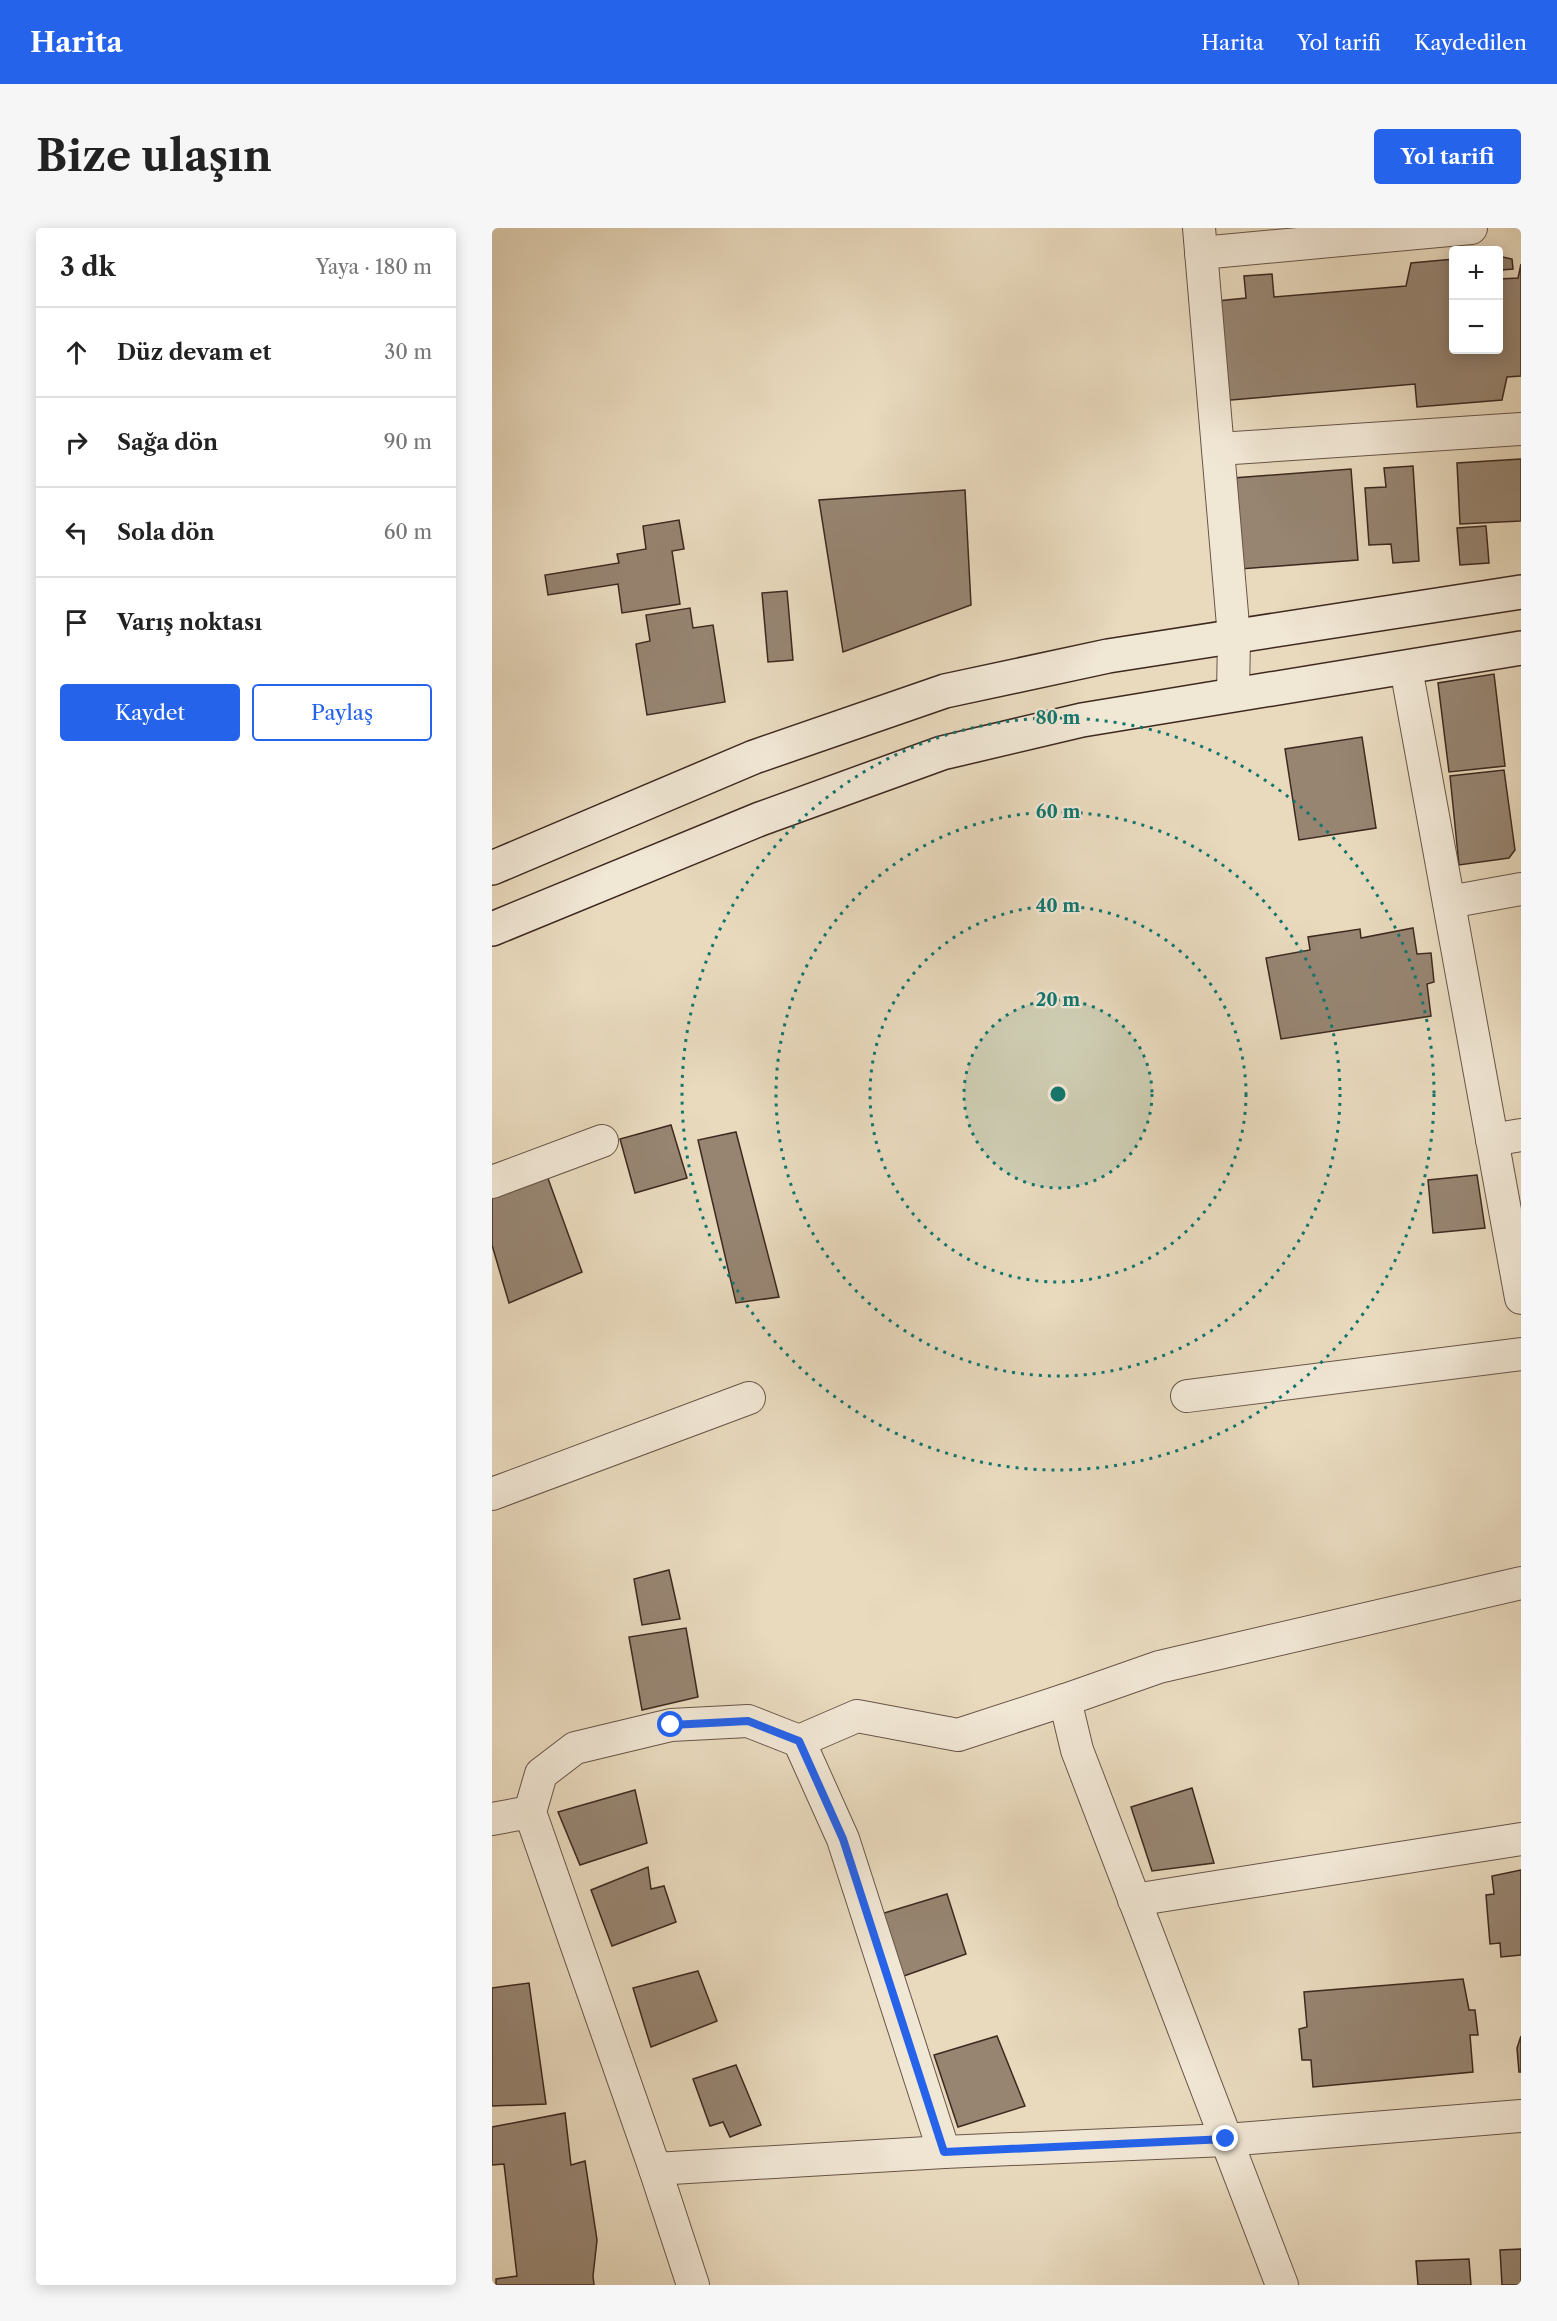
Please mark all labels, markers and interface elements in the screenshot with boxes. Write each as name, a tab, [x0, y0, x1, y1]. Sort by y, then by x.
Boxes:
text: Harita	[30, 25, 123, 59]
text: Harita	[1201, 30, 1264, 55]
text: Yol tarifi	[1297, 30, 1381, 55]
text: Kaydedilen	[1414, 30, 1527, 55]
button: Yol tarifi	[1374, 129, 1521, 184]
text: Bize ulaşın	[36, 130, 272, 182]
map controls	[1449, 246, 1503, 354]
button: +	[1449, 246, 1503, 300]
text: 3 dk	[60, 251, 116, 283]
text: Yaya · 180 m	[316, 255, 432, 279]
button: −	[1449, 300, 1503, 354]
icon: ahead	[60, 336, 93, 369]
text: Düz devam et	[117, 339, 271, 366]
text: 30 m	[384, 340, 432, 364]
icon: right	[60, 426, 93, 459]
text: Sağa dön	[117, 429, 218, 456]
text: 90 m	[384, 430, 432, 454]
icon: left	[60, 516, 93, 549]
text: Sola dön	[117, 519, 215, 546]
text: 60 m	[384, 520, 432, 544]
icon: arrive	[60, 606, 93, 639]
text: Varış noktası	[117, 609, 262, 636]
button: Kaydet	[60, 684, 240, 741]
button: Paylaş	[252, 684, 432, 741]
text: 80 m	[1035, 707, 1081, 729]
text: 60 m	[1036, 801, 1080, 823]
text: 40 m	[1036, 895, 1080, 917]
text: 20 m	[1036, 989, 1080, 1011]
centre of rings	[1048, 1084, 1068, 1104]
route start	[657, 1711, 683, 1737]
route end	[1212, 2125, 1238, 2151]

